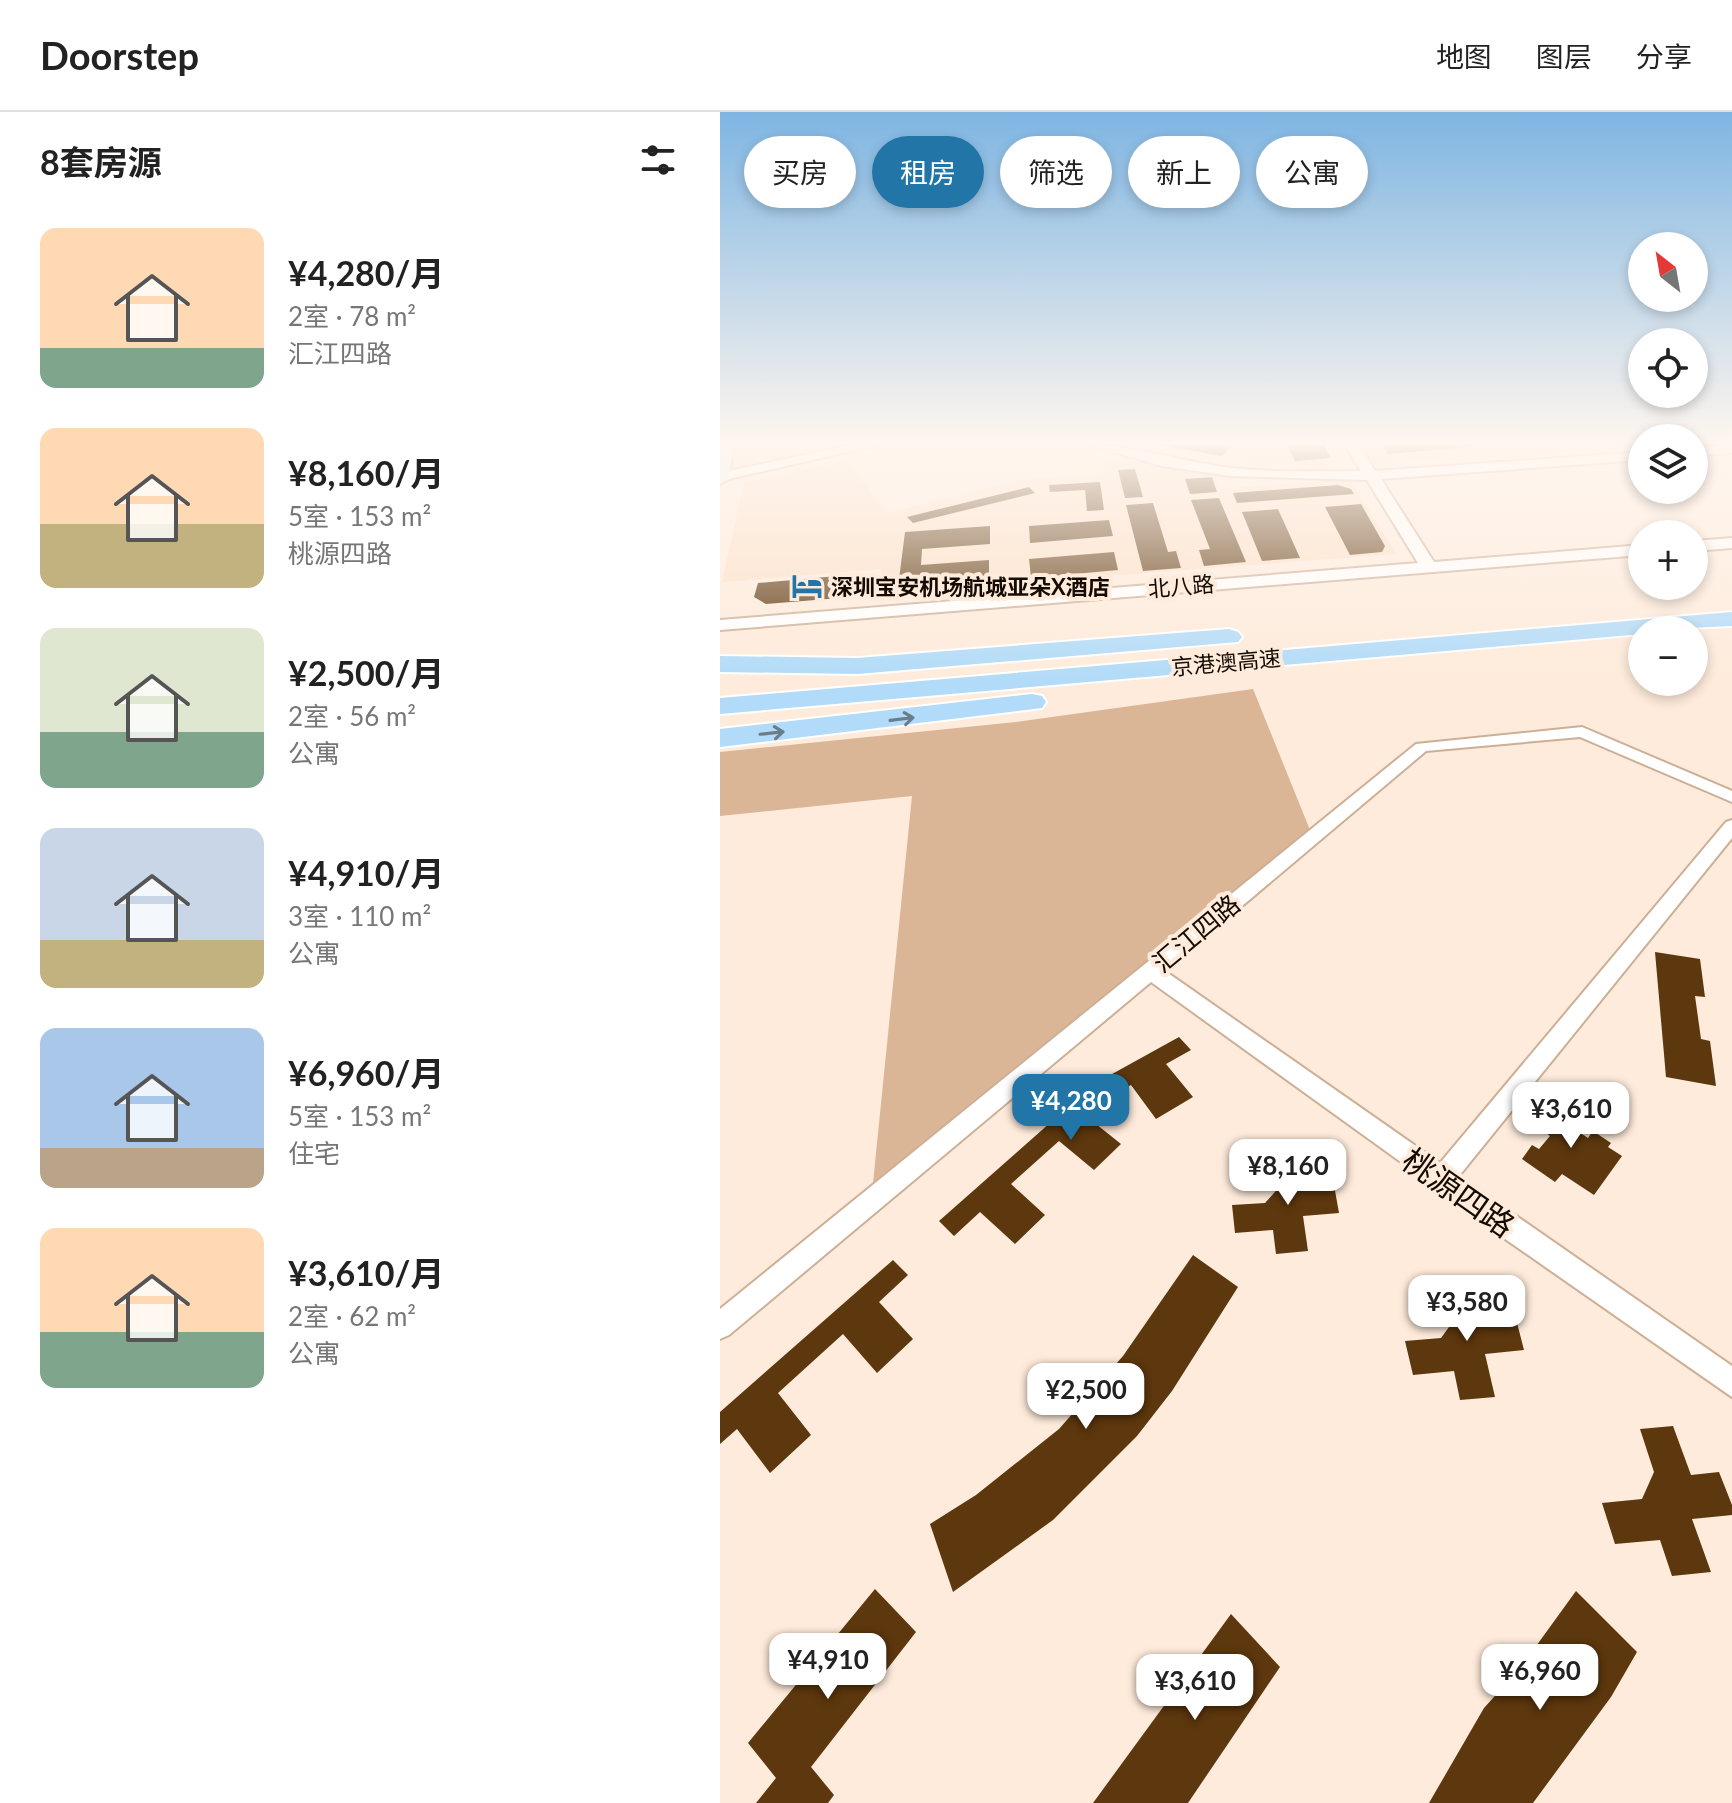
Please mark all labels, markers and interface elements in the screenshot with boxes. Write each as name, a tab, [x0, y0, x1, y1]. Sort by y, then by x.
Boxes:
text: Doorstep	[40, 32, 199, 78]
text: 地图	[1436, 39, 1492, 73]
text: 图层	[1536, 39, 1592, 73]
text: 分享	[1636, 39, 1692, 73]
chip: 买房	[744, 136, 856, 208]
chip: 租房	[872, 136, 984, 208]
chip: 筛选	[1000, 136, 1112, 208]
chip: 新上	[1128, 136, 1240, 208]
chip: 公寓	[1256, 136, 1368, 208]
icon: filters	[636, 138, 680, 182]
text: 8套房源	[40, 141, 162, 182]
north arrow	[1628, 232, 1708, 312]
map controls	[1628, 232, 1708, 696]
text: ¥4,280/月	[288, 252, 444, 293]
icon: home	[104, 260, 200, 356]
text: 2室 · 78 m²	[288, 300, 416, 332]
button: locate	[1628, 328, 1708, 408]
text: 汇江四路	[288, 337, 392, 369]
button: layers	[1628, 424, 1708, 504]
text: ¥8,160/月	[288, 452, 444, 493]
icon: home	[104, 460, 200, 556]
text: 5室 · 153 m²	[288, 500, 431, 532]
button: +	[1628, 520, 1708, 600]
text: 桃源四路	[288, 537, 392, 569]
hotel icon: 深圳宝安机场航城亚朵X酒店	[790, 569, 824, 603]
street label: 北八路	[1147, 570, 1215, 602]
place label: 深圳宝安机场航城亚朵X酒店	[831, 573, 1110, 600]
button: −	[1628, 616, 1708, 696]
street label: 京港澳高速	[1170, 644, 1282, 680]
text: ¥2,500/月	[288, 652, 444, 693]
icon: home	[104, 660, 200, 756]
text: 2室 · 56 m²	[288, 700, 416, 732]
one-way arrow	[888, 711, 915, 726]
one-way arrow	[758, 725, 785, 740]
text: 公寓	[288, 737, 340, 769]
text: ¥4,910/月	[288, 852, 444, 893]
icon: home	[104, 860, 200, 956]
street label: 汇江四路	[1146, 887, 1246, 979]
text: 3室 · 110 m²	[288, 900, 431, 932]
text: 公寓	[288, 937, 340, 969]
text: ¥6,960/月	[288, 1052, 444, 1093]
icon: home	[104, 1060, 200, 1156]
pin: ¥4,280	[1006, 1074, 1136, 1142]
pin: ¥3,610	[1506, 1082, 1636, 1150]
text: ¥4,280	[1030, 1084, 1112, 1116]
text: ¥3,610	[1530, 1092, 1612, 1124]
text: 5室 · 153 m²	[288, 1100, 431, 1132]
text: 住宅	[288, 1137, 340, 1169]
pin: ¥8,160	[1223, 1139, 1353, 1207]
street label: 桃源四路	[1395, 1139, 1523, 1245]
text: ¥8,160	[1247, 1149, 1329, 1181]
text: ¥3,610/月	[288, 1252, 444, 1293]
icon: home	[104, 1260, 200, 1356]
pin: ¥3,580	[1402, 1275, 1532, 1343]
text: ¥3,580	[1426, 1285, 1508, 1317]
text: 2室 · 62 m²	[288, 1300, 416, 1332]
text: 公寓	[288, 1337, 340, 1369]
pin: ¥2,500	[1021, 1363, 1151, 1431]
text: ¥2,500	[1045, 1373, 1127, 1405]
pin: ¥4,910	[763, 1633, 893, 1701]
text: ¥4,910	[787, 1643, 869, 1675]
pin: ¥6,960	[1475, 1644, 1605, 1712]
pin: ¥3,610	[1130, 1654, 1260, 1722]
text: ¥6,960	[1499, 1654, 1581, 1686]
text: ¥3,610	[1154, 1664, 1236, 1696]

